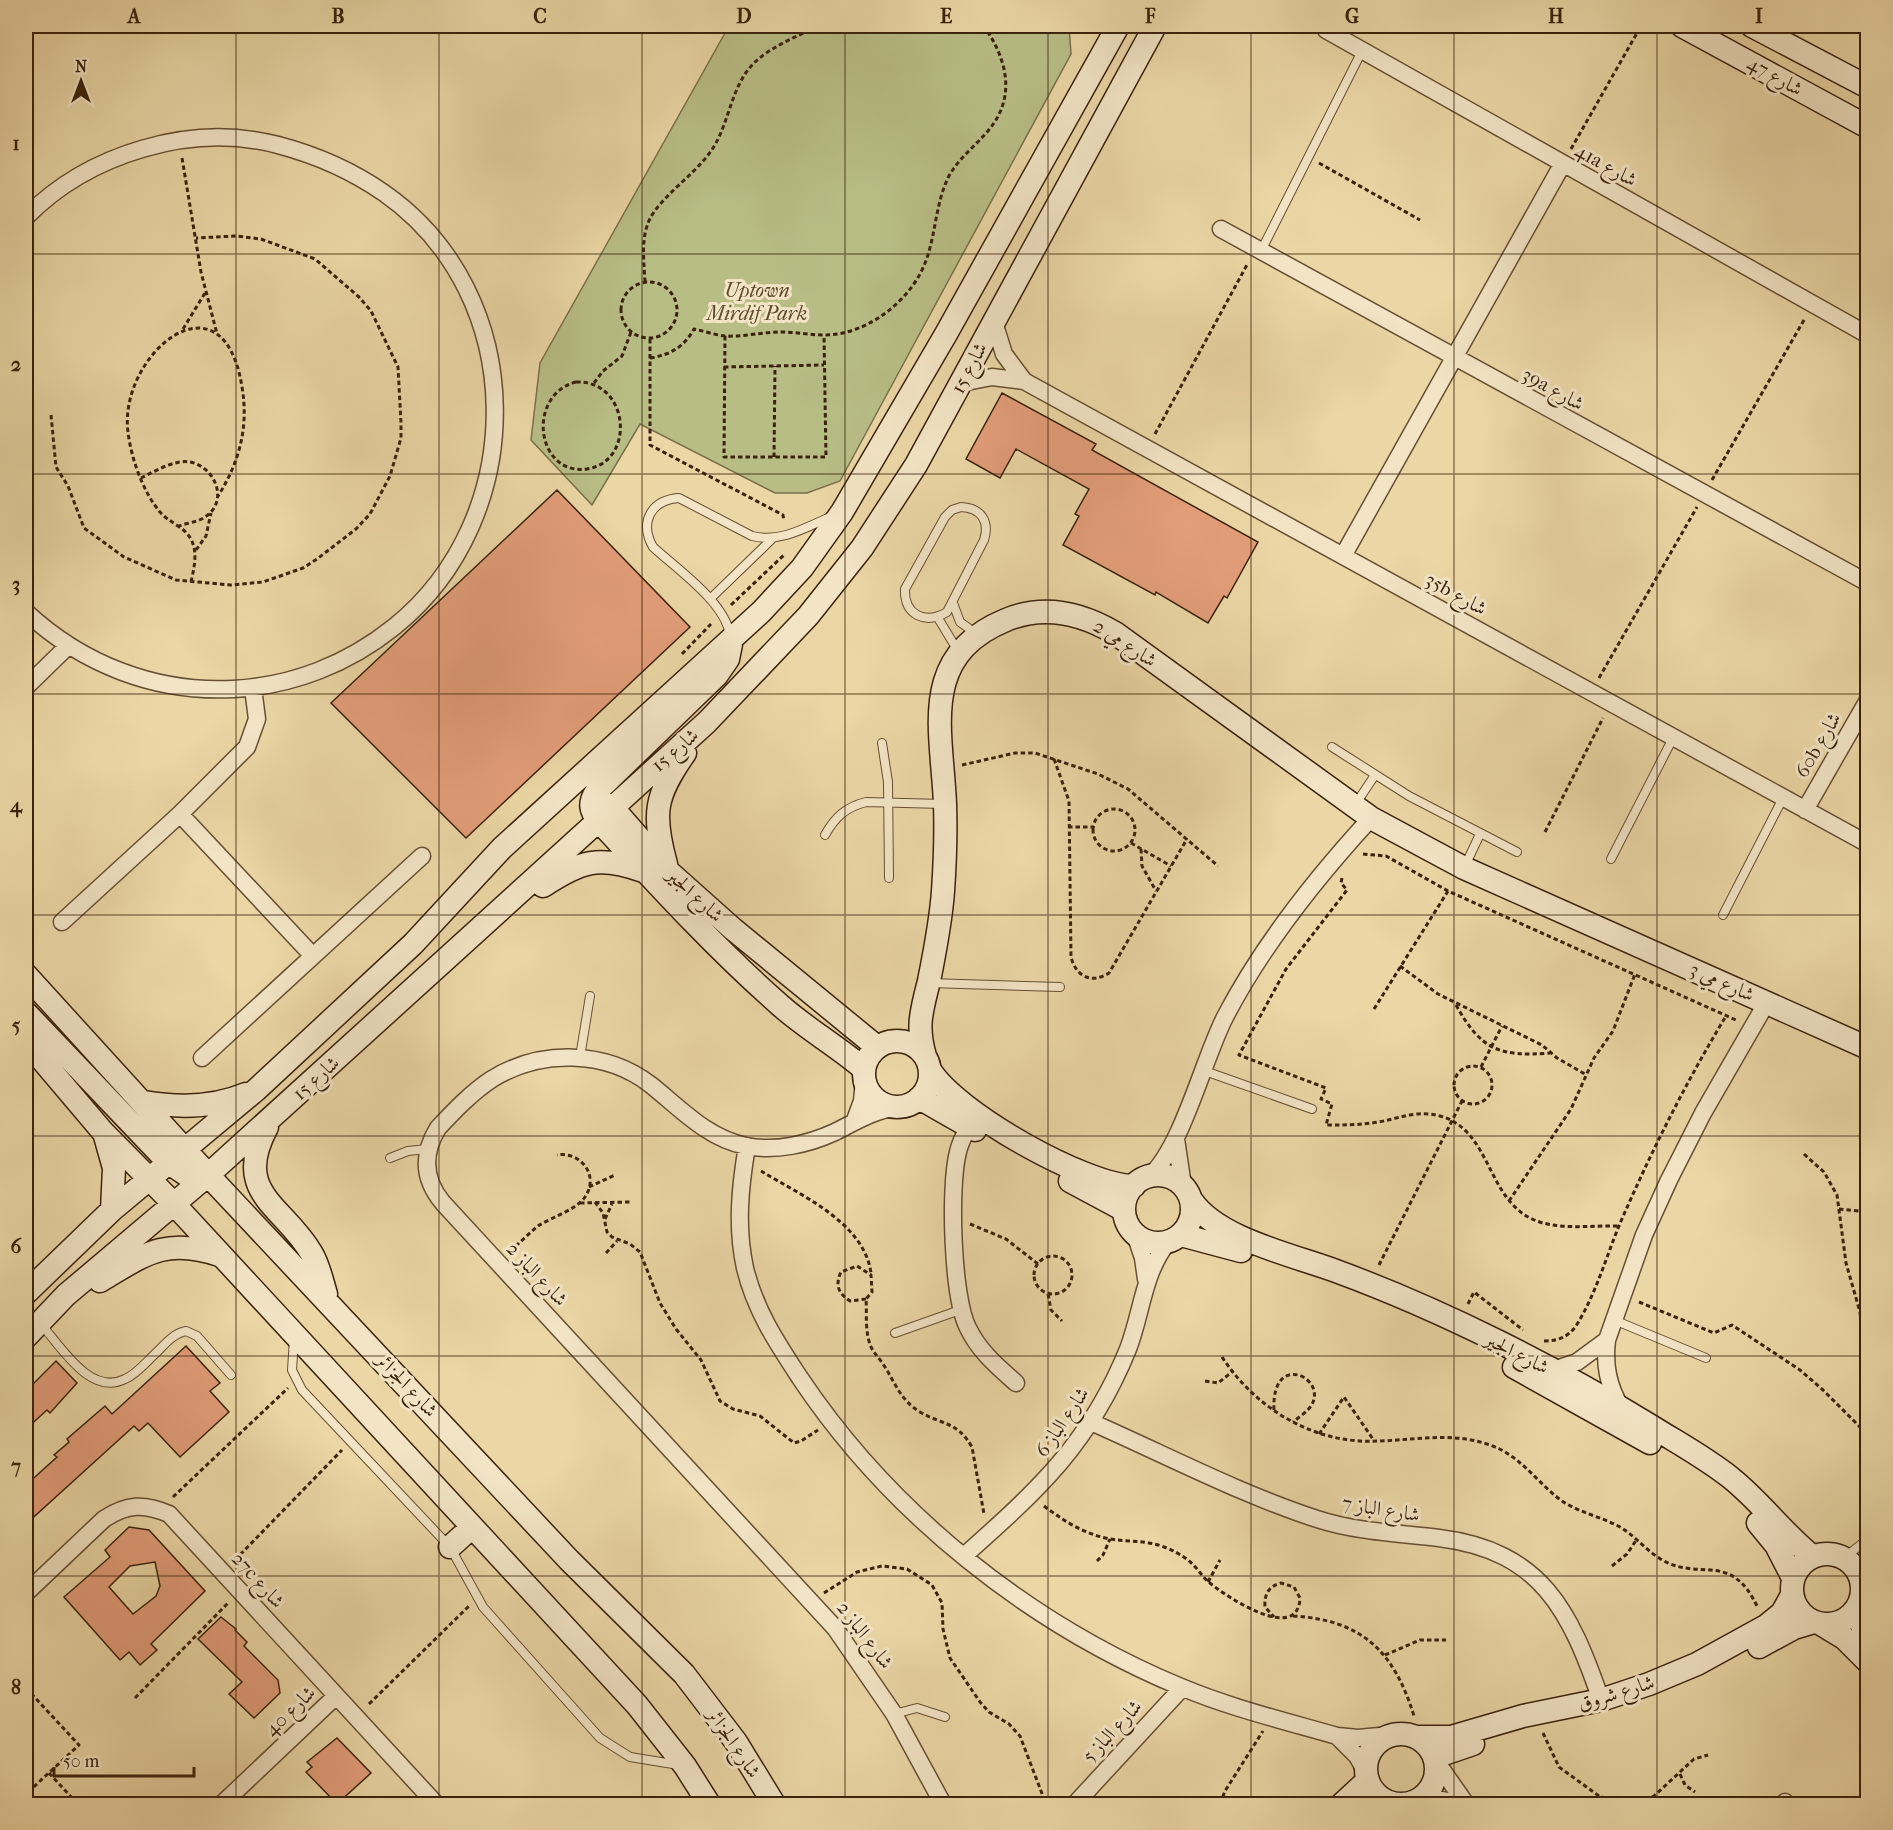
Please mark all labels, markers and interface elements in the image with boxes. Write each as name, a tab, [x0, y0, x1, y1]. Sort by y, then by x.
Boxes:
text: A	[126, 5, 142, 28]
text: B	[331, 5, 345, 28]
text: C	[533, 5, 547, 28]
text: D	[736, 5, 752, 28]
text: E	[940, 5, 952, 28]
text: F	[1144, 5, 1156, 28]
text: G	[1345, 5, 1359, 28]
text: H	[1548, 5, 1564, 28]
text: I	[1755, 5, 1763, 28]
north arrow	[51, 51, 111, 111]
street label: شارع 47	[1740, 51, 1807, 106]
text: N	[75, 57, 88, 76]
text: 1	[12, 132, 20, 155]
street label: 41a شارع	[1568, 139, 1641, 197]
park label: Uptown Mirdif Park	[705, 279, 807, 325]
street label: شارع 15	[946, 338, 997, 400]
text: 2	[11, 353, 21, 376]
street label: 39a شارع	[1515, 363, 1588, 421]
street label: 35b شارع	[1419, 568, 1491, 625]
text: 3	[12, 573, 20, 596]
street label: شارع مي 2	[1086, 614, 1161, 677]
street label: 60b شارع	[1790, 708, 1851, 785]
street label: شارع 15	[647, 723, 707, 781]
text: 4	[9, 794, 23, 818]
street label: شارع الجير	[656, 862, 728, 931]
street label: شارع مي 3	[1683, 958, 1758, 1012]
text: 5	[12, 1014, 21, 1037]
street label: شارع 15	[288, 1051, 348, 1109]
text: 6	[11, 1235, 23, 1258]
street label: شارع الباز 2	[497, 1237, 572, 1315]
street label: شارع الجير	[1477, 1326, 1553, 1384]
street label: شارع الجزائر	[366, 1347, 442, 1426]
street label: شارع الباز 6	[1030, 1383, 1099, 1465]
text: 7	[10, 1455, 21, 1478]
street label: شارع الباز 7	[1340, 1492, 1421, 1532]
street label: 27c شارع	[222, 1547, 289, 1617]
street label: شارع الباز 2	[827, 1597, 898, 1677]
street label: شارع شروق	[1575, 1670, 1659, 1721]
text: 8	[11, 1676, 21, 1699]
street label: شارع 40	[260, 1681, 324, 1745]
street label: شارع الباز 5	[1077, 1695, 1151, 1771]
street label: شارع الجزائر	[696, 1702, 766, 1786]
scale bar	[54, 1740, 194, 1778]
text: 50 m	[63, 1751, 100, 1772]

